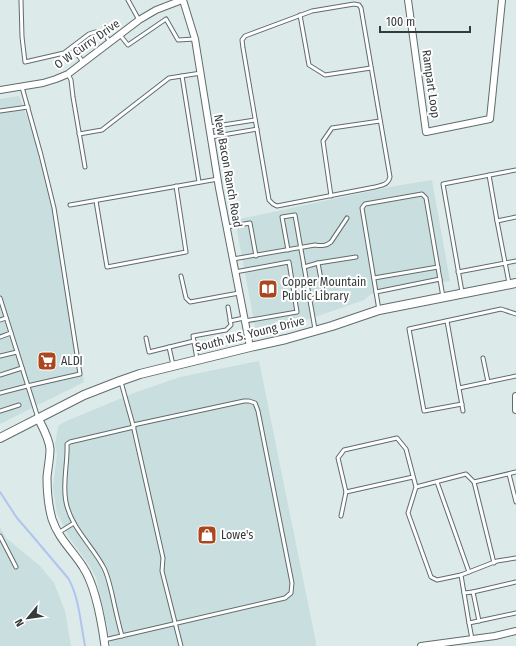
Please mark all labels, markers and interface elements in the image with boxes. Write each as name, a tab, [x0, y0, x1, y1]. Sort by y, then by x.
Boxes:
scale bar	[380, 8, 470, 34]
text: 100 m	[386, 15, 415, 29]
street label: O W Curry Drive	[52, 16, 122, 72]
street label: Rampart Loop	[419, 49, 443, 119]
street label: New Bacon Ranch Road	[211, 113, 245, 229]
place label: Copper Mountain Public Library	[282, 275, 366, 303]
library icon: Copper Mountain Public Library	[257, 278, 279, 300]
street label: South W.S. Young Drive	[194, 314, 306, 354]
supermarket icon: ALDI	[36, 350, 58, 372]
place label: ALDI	[61, 354, 83, 368]
shop icon: Lowe's	[196, 524, 218, 546]
place label: Lowe's	[221, 528, 253, 542]
north arrow	[8, 598, 48, 638]
text: N	[12, 617, 27, 629]

